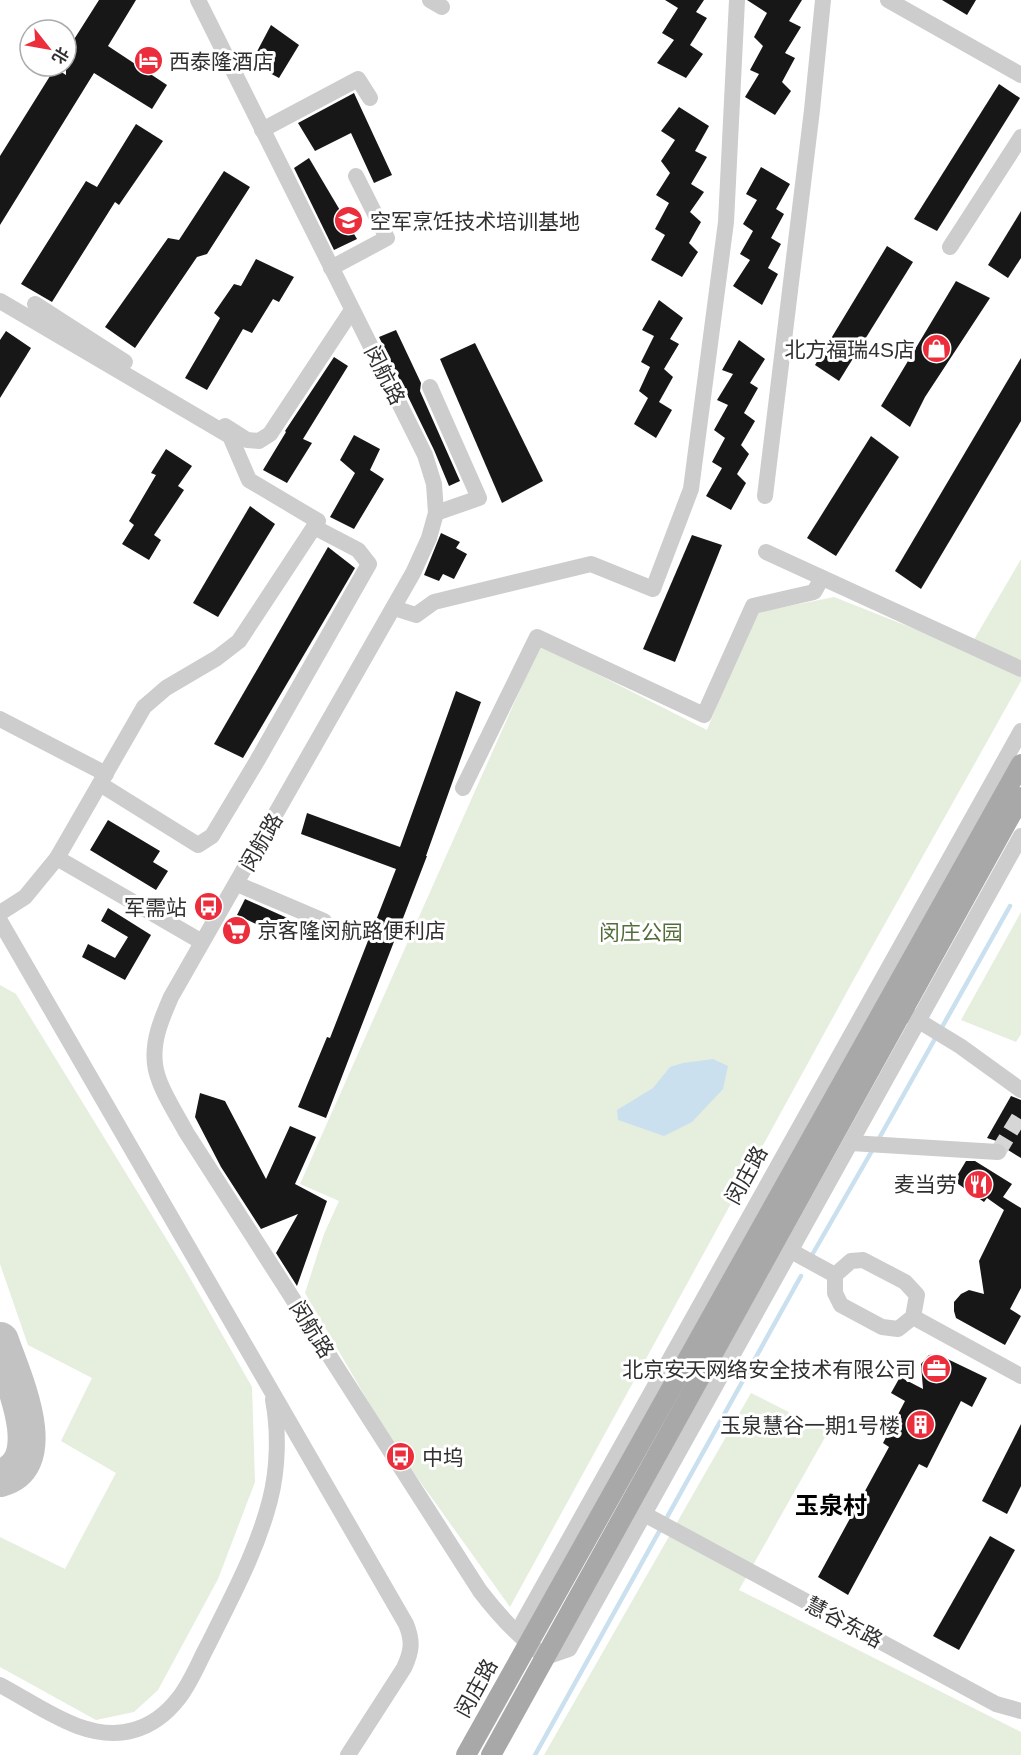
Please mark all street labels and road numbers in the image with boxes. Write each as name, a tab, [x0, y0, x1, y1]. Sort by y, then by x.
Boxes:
street label: 闵航路	[360, 342, 410, 408]
street label: 闵航路	[235, 809, 287, 875]
street label: 闵庄路	[721, 1142, 771, 1208]
street label: 闵航路	[286, 1296, 338, 1362]
street label: 慧谷东路	[802, 1592, 886, 1652]
street label: 闵庄路	[451, 1655, 501, 1721]

